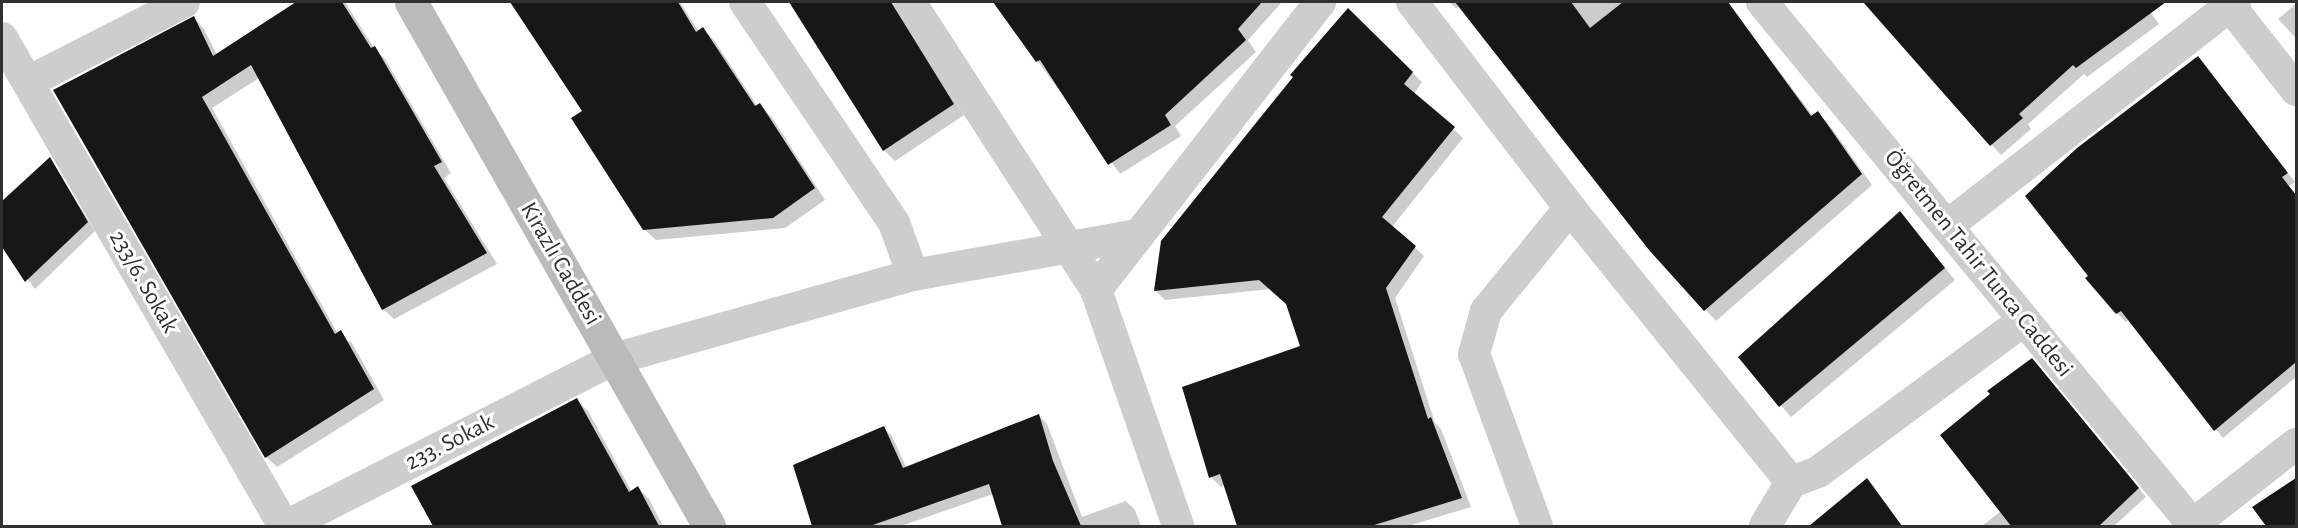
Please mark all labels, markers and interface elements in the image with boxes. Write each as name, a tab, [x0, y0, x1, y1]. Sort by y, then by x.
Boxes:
street label: Öğretmen Tahir Tunca Caddesi	[1878, 145, 2078, 383]
street label: Kirazlı Caddesi	[513, 197, 607, 331]
street label: 233/6. Sokak	[102, 226, 184, 338]
street label: 233. Sokak	[401, 409, 499, 477]

